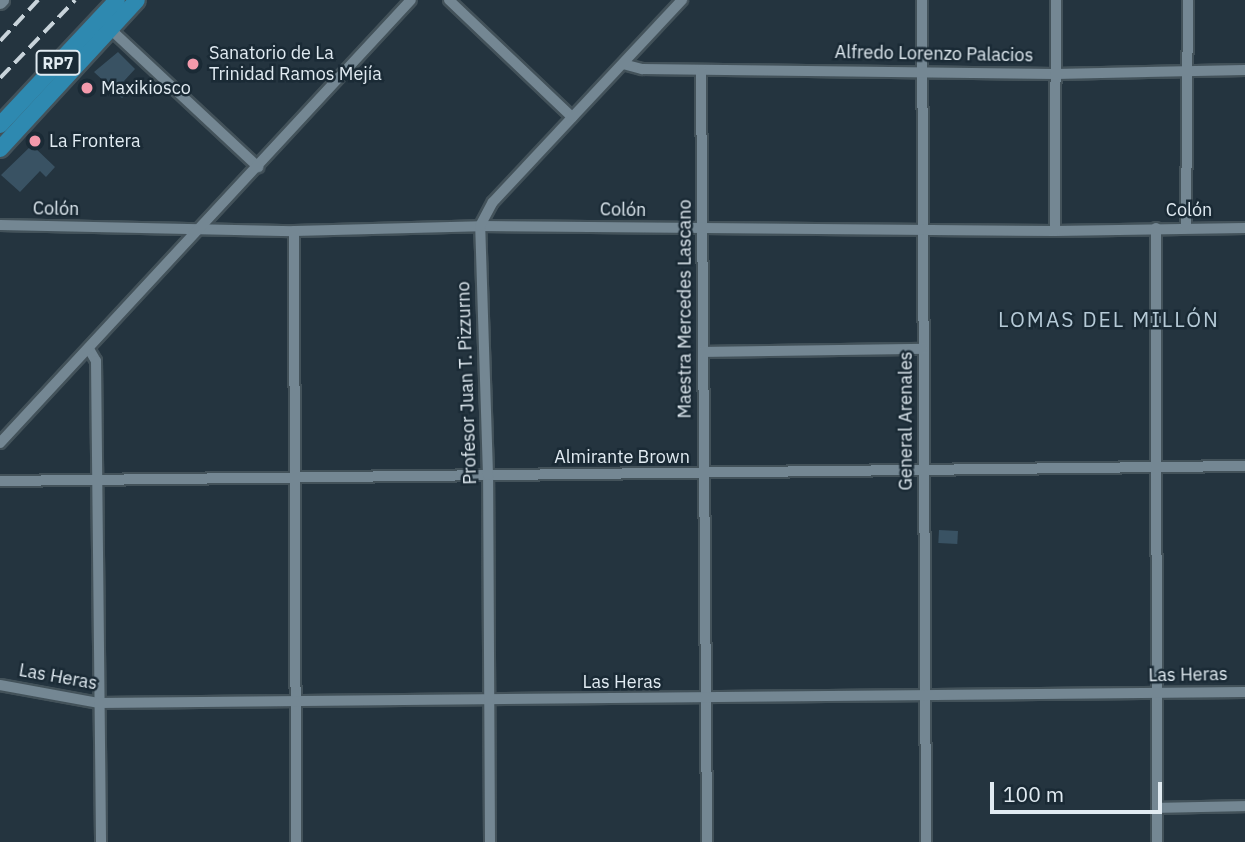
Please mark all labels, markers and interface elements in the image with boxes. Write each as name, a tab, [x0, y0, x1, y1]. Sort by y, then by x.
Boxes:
street label: Alfredo Lorenzo Palacios	[834, 41, 1034, 67]
place label: Sanatorio de La Trinidad Ramos Mejía	[209, 43, 382, 86]
road number: RP7	[35, 50, 81, 76]
marker: Sanatorio de La Trinidad Ramos Mejía	[183, 54, 203, 74]
place label: Maxikiosco	[101, 77, 191, 99]
marker: Maxikiosco	[79, 80, 95, 96]
place label: La Frontera	[49, 130, 141, 152]
marker: La Frontera	[27, 133, 43, 149]
street label: Colón	[33, 198, 79, 220]
street label: Colón	[600, 199, 646, 221]
street label: Colón	[1166, 199, 1212, 221]
street label: Maestra Mercedes Lascano	[674, 200, 696, 418]
street label: Profesor Juan T. Pizzurno	[453, 281, 481, 485]
district label: LOMAS DEL MILLÓN	[1000, 306, 1218, 332]
street label: General Arenales	[895, 351, 917, 491]
street label: Almirante Brown	[554, 446, 690, 468]
street label: Las Heras	[17, 659, 99, 695]
street label: Las Heras	[1148, 664, 1228, 686]
street label: Las Heras	[582, 671, 662, 693]
scale bar	[993, 768, 1164, 812]
text: 100 m	[1003, 780, 1064, 808]

